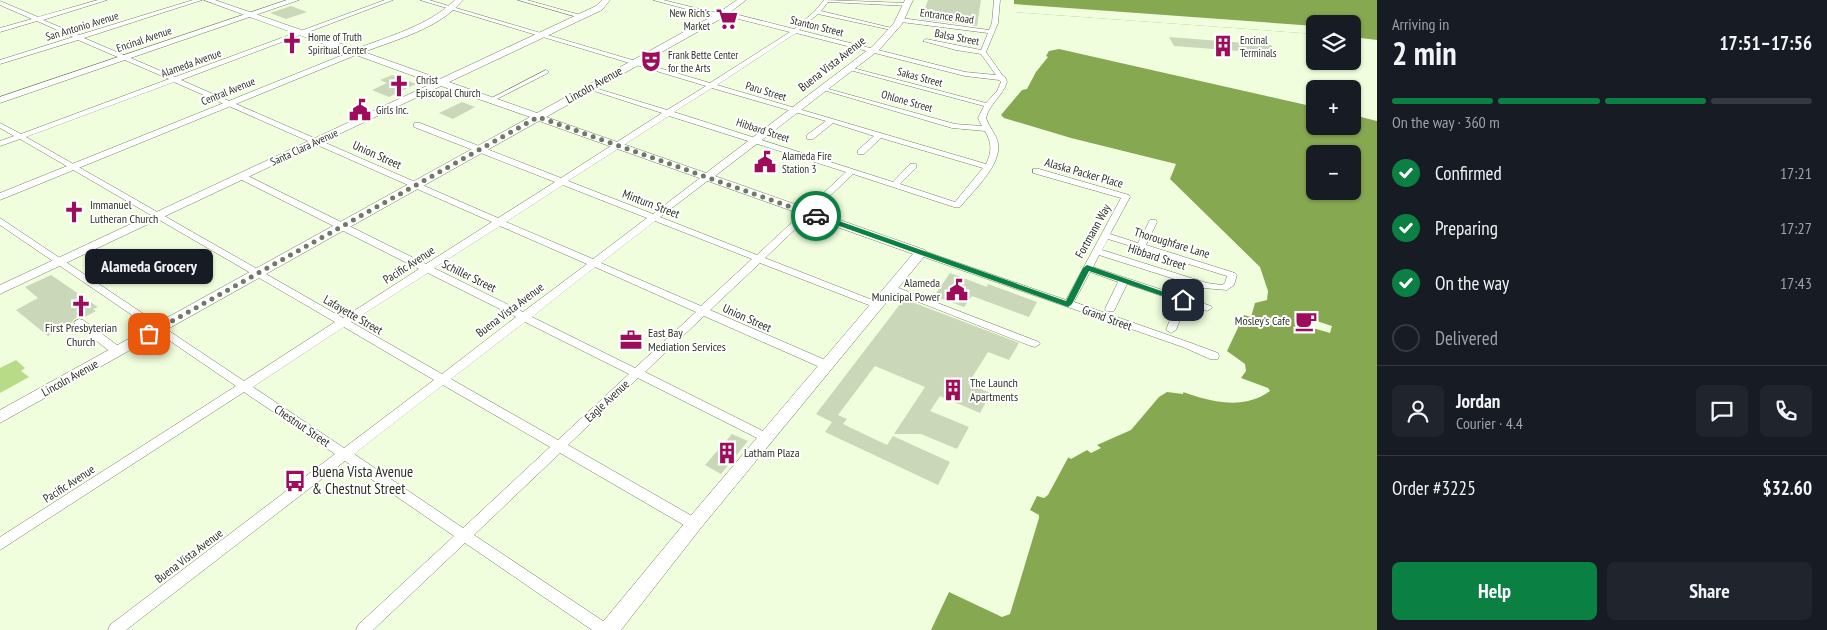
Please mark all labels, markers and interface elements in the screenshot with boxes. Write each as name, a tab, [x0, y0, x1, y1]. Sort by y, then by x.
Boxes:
street label: Entrance Road	[919, 5, 975, 27]
place label: New Rich's Market	[669, 6, 710, 33]
supermarket icon: New Rich's Market	[714, 6, 740, 32]
street label: San Antonio Avenue	[44, 8, 121, 44]
street label: Stanton Street	[789, 13, 845, 39]
text: Arriving in	[1392, 14, 1449, 34]
map controls	[1306, 15, 1361, 200]
button: layers	[1306, 15, 1361, 70]
street label: Encinal Avenue	[115, 23, 174, 55]
street label: Balsa Street	[933, 26, 981, 48]
church icon: Home of Truth Spiritual Center	[279, 30, 305, 56]
place label: Home of Truth Spiritual Center	[308, 30, 367, 57]
text: 17:51–17:56	[1719, 31, 1812, 55]
text: 2 min	[1392, 32, 1457, 74]
street label: Buena Vista Avenue	[795, 33, 868, 94]
building icon: Encinal Terminals	[1210, 33, 1236, 59]
place label: Encinal Terminals	[1240, 33, 1277, 60]
street label: Alameda Avenue	[159, 46, 223, 80]
theatre icon: Frank Bette Center for the Arts	[638, 48, 664, 74]
place label: Frank Bette Center for the Arts	[668, 48, 738, 75]
street label: Lincoln Avenue	[563, 63, 625, 106]
street label: Sakas Street	[896, 64, 944, 90]
church icon: Christ Episcopal Church	[386, 73, 412, 99]
place label: Christ Episcopal Church	[416, 73, 481, 100]
street label: Central Avenue	[199, 74, 257, 108]
street label: Paru Street	[744, 78, 788, 104]
button: +	[1306, 80, 1361, 135]
street label: Ohlone Street	[880, 87, 934, 115]
public building icon: Girls Inc.	[347, 97, 373, 123]
place label: Girls Inc.	[376, 103, 409, 117]
text: On the way · 360 m	[1392, 112, 1500, 132]
street label: Hibbard Street	[735, 115, 791, 145]
street label: Santa Clara Avenue	[268, 125, 340, 169]
street label: Union Street	[350, 137, 405, 172]
button: −	[1306, 145, 1361, 200]
public building icon: Alameda Fire Station 3	[752, 149, 778, 175]
place label: Alameda Fire Station 3	[782, 149, 832, 176]
street label: Alaska Packer Place	[1043, 154, 1125, 191]
icon: check	[1392, 159, 1420, 187]
text: Confirmed	[1435, 161, 1502, 185]
text: 17:21	[1780, 163, 1812, 183]
street label: Minturn Street	[620, 186, 683, 222]
courier	[791, 191, 841, 241]
place label: Immanuel Lutheran Church	[90, 197, 158, 226]
church icon: Immanuel Lutheran Church	[61, 199, 87, 225]
street label: Fortmann Way	[1072, 201, 1114, 260]
icon: car	[802, 202, 830, 230]
icon: check	[1392, 214, 1420, 242]
text: Preparing	[1435, 216, 1498, 240]
text: 17:27	[1780, 218, 1812, 238]
street label: Thoroughfare Lane	[1132, 224, 1212, 261]
street label: Hibbard Street	[1126, 240, 1189, 273]
street label: Pacific Avenue	[380, 242, 437, 287]
callout: Alameda Grocery	[85, 249, 213, 284]
text: Alameda Grocery	[101, 256, 197, 276]
street label: Schiller Street	[440, 256, 499, 295]
icon: check	[1392, 269, 1420, 297]
text: On the way	[1435, 271, 1509, 295]
text: 17:43	[1780, 273, 1812, 293]
place label: Alameda Municipal Power	[872, 275, 941, 304]
public building icon: Alameda Municipal Power	[944, 277, 970, 303]
street label: Buena Vista Avenue	[473, 279, 547, 340]
pin	[1162, 279, 1204, 321]
icon: home	[1169, 286, 1197, 314]
street label: Lafayette Street	[321, 292, 386, 338]
church icon: First Presbyterian Church	[68, 293, 94, 319]
street label: Union Street	[720, 300, 775, 335]
street label: Grand Street	[1080, 302, 1135, 334]
cafe icon: Mosley's Cafe	[1293, 308, 1319, 334]
pin	[128, 313, 170, 355]
place label: Mosley's Cafe	[1235, 313, 1290, 328]
place label: First Presbyterian Church	[45, 320, 117, 349]
icon: bag	[135, 320, 163, 348]
place label: East Bay Mediation Services	[648, 325, 726, 354]
text: Delivered	[1435, 326, 1498, 350]
office icon: East Bay Mediation Services	[618, 327, 644, 353]
street label: Lincoln Avenue	[39, 356, 101, 399]
place label: The Launch Apartments	[970, 375, 1018, 404]
street label: Eagle Avenue	[581, 376, 632, 425]
building icon: The Launch Apartments	[940, 377, 966, 403]
button: person	[1392, 385, 1444, 437]
button: chat	[1696, 385, 1748, 437]
button: phone	[1760, 385, 1812, 437]
text: Jordan	[1456, 389, 1500, 413]
street label: Chestnut Street	[271, 401, 334, 450]
text: Courier · 4.4	[1456, 413, 1523, 433]
building icon: Latham Plaza	[714, 440, 740, 466]
place label: Latham Plaza	[744, 445, 800, 460]
street label: Pacific Avenue	[40, 461, 97, 506]
place label: Buena Vista Avenue & Chestnut Street	[312, 462, 413, 498]
bus stop icon: Buena Vista Avenue & Chestnut Street	[282, 468, 308, 494]
text: Order #3225	[1392, 476, 1476, 500]
text: $32.60	[1763, 476, 1812, 500]
street label: Buena Vista Avenue	[152, 525, 226, 586]
button: Help	[1392, 562, 1597, 620]
button: Share	[1607, 562, 1812, 620]

